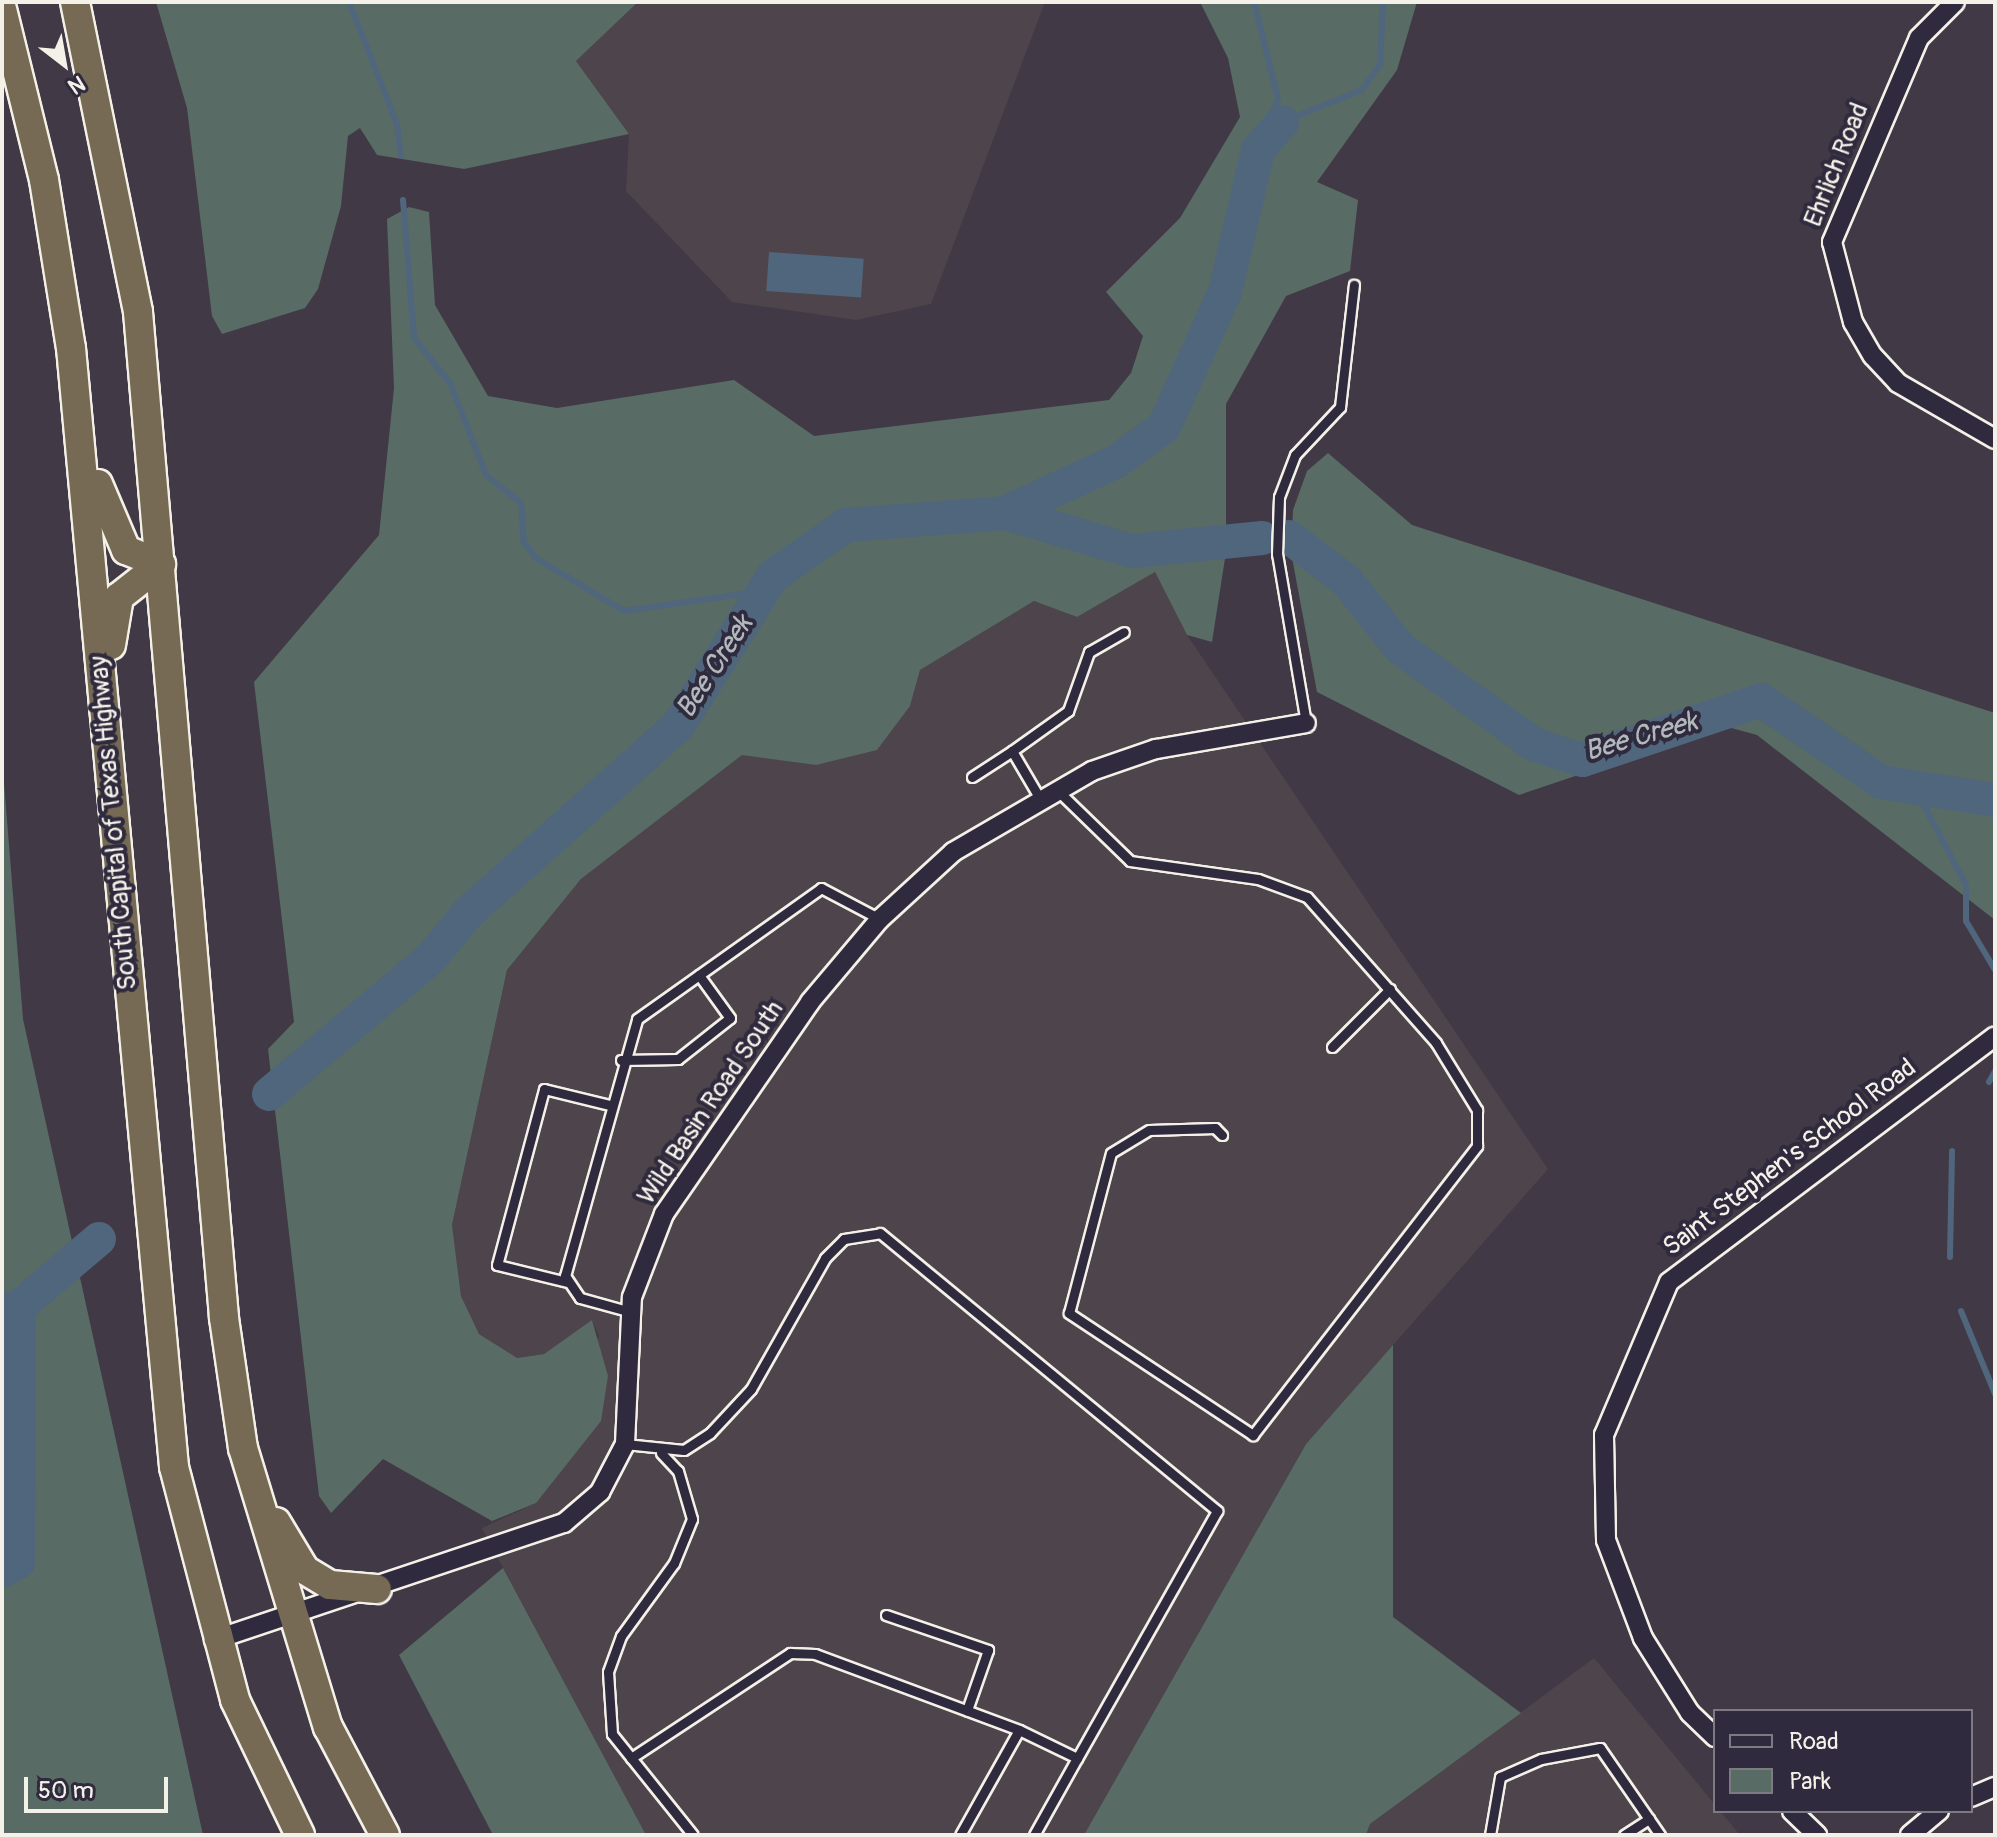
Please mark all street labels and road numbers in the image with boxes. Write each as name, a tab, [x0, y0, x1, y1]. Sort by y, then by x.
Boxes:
street label: Ehrlich Road	[1798, 99, 1876, 231]
street label: South Capital of Texas Highway	[84, 655, 144, 991]
street label: Wild Basin Road South	[631, 995, 791, 1211]
street label: Saint Stephen's School Road	[1657, 1053, 1923, 1263]

